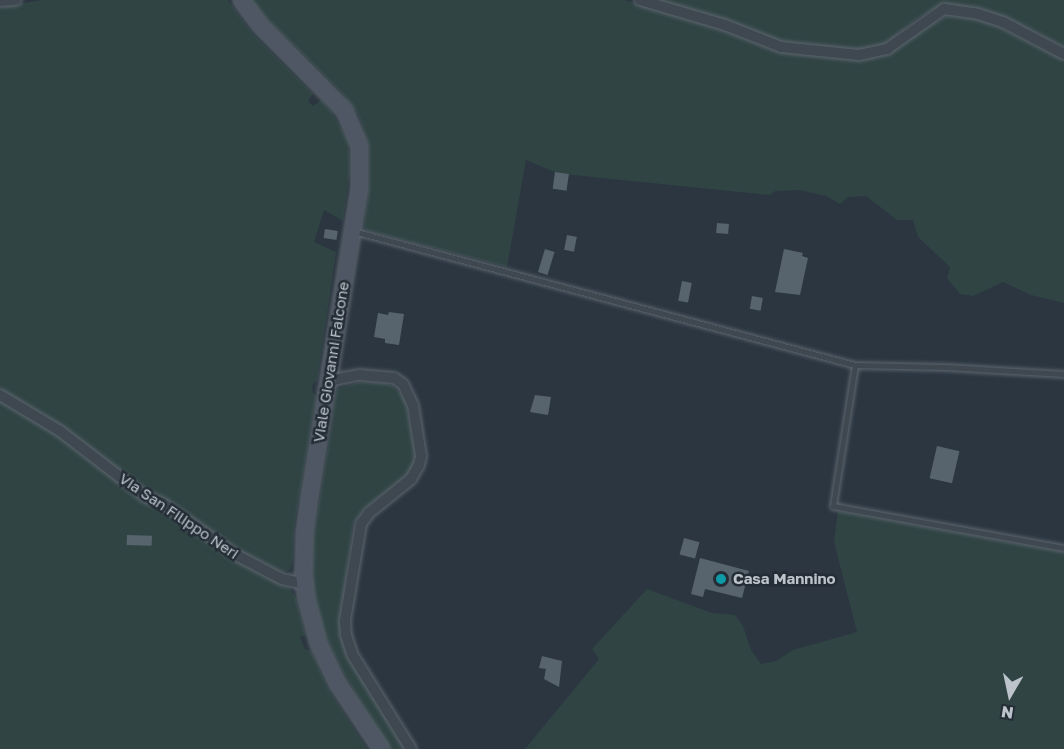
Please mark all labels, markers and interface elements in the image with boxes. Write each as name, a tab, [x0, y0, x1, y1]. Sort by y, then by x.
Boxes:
street label: Viale Giovanni Falcone	[309, 280, 353, 444]
street label: Via San Filippo Neri	[116, 469, 242, 563]
place label: Casa Mannino	[733, 570, 836, 588]
marker: Casa Mannino	[714, 572, 728, 586]
north arrow	[980, 665, 1040, 725]
text: N	[1000, 702, 1015, 724]

